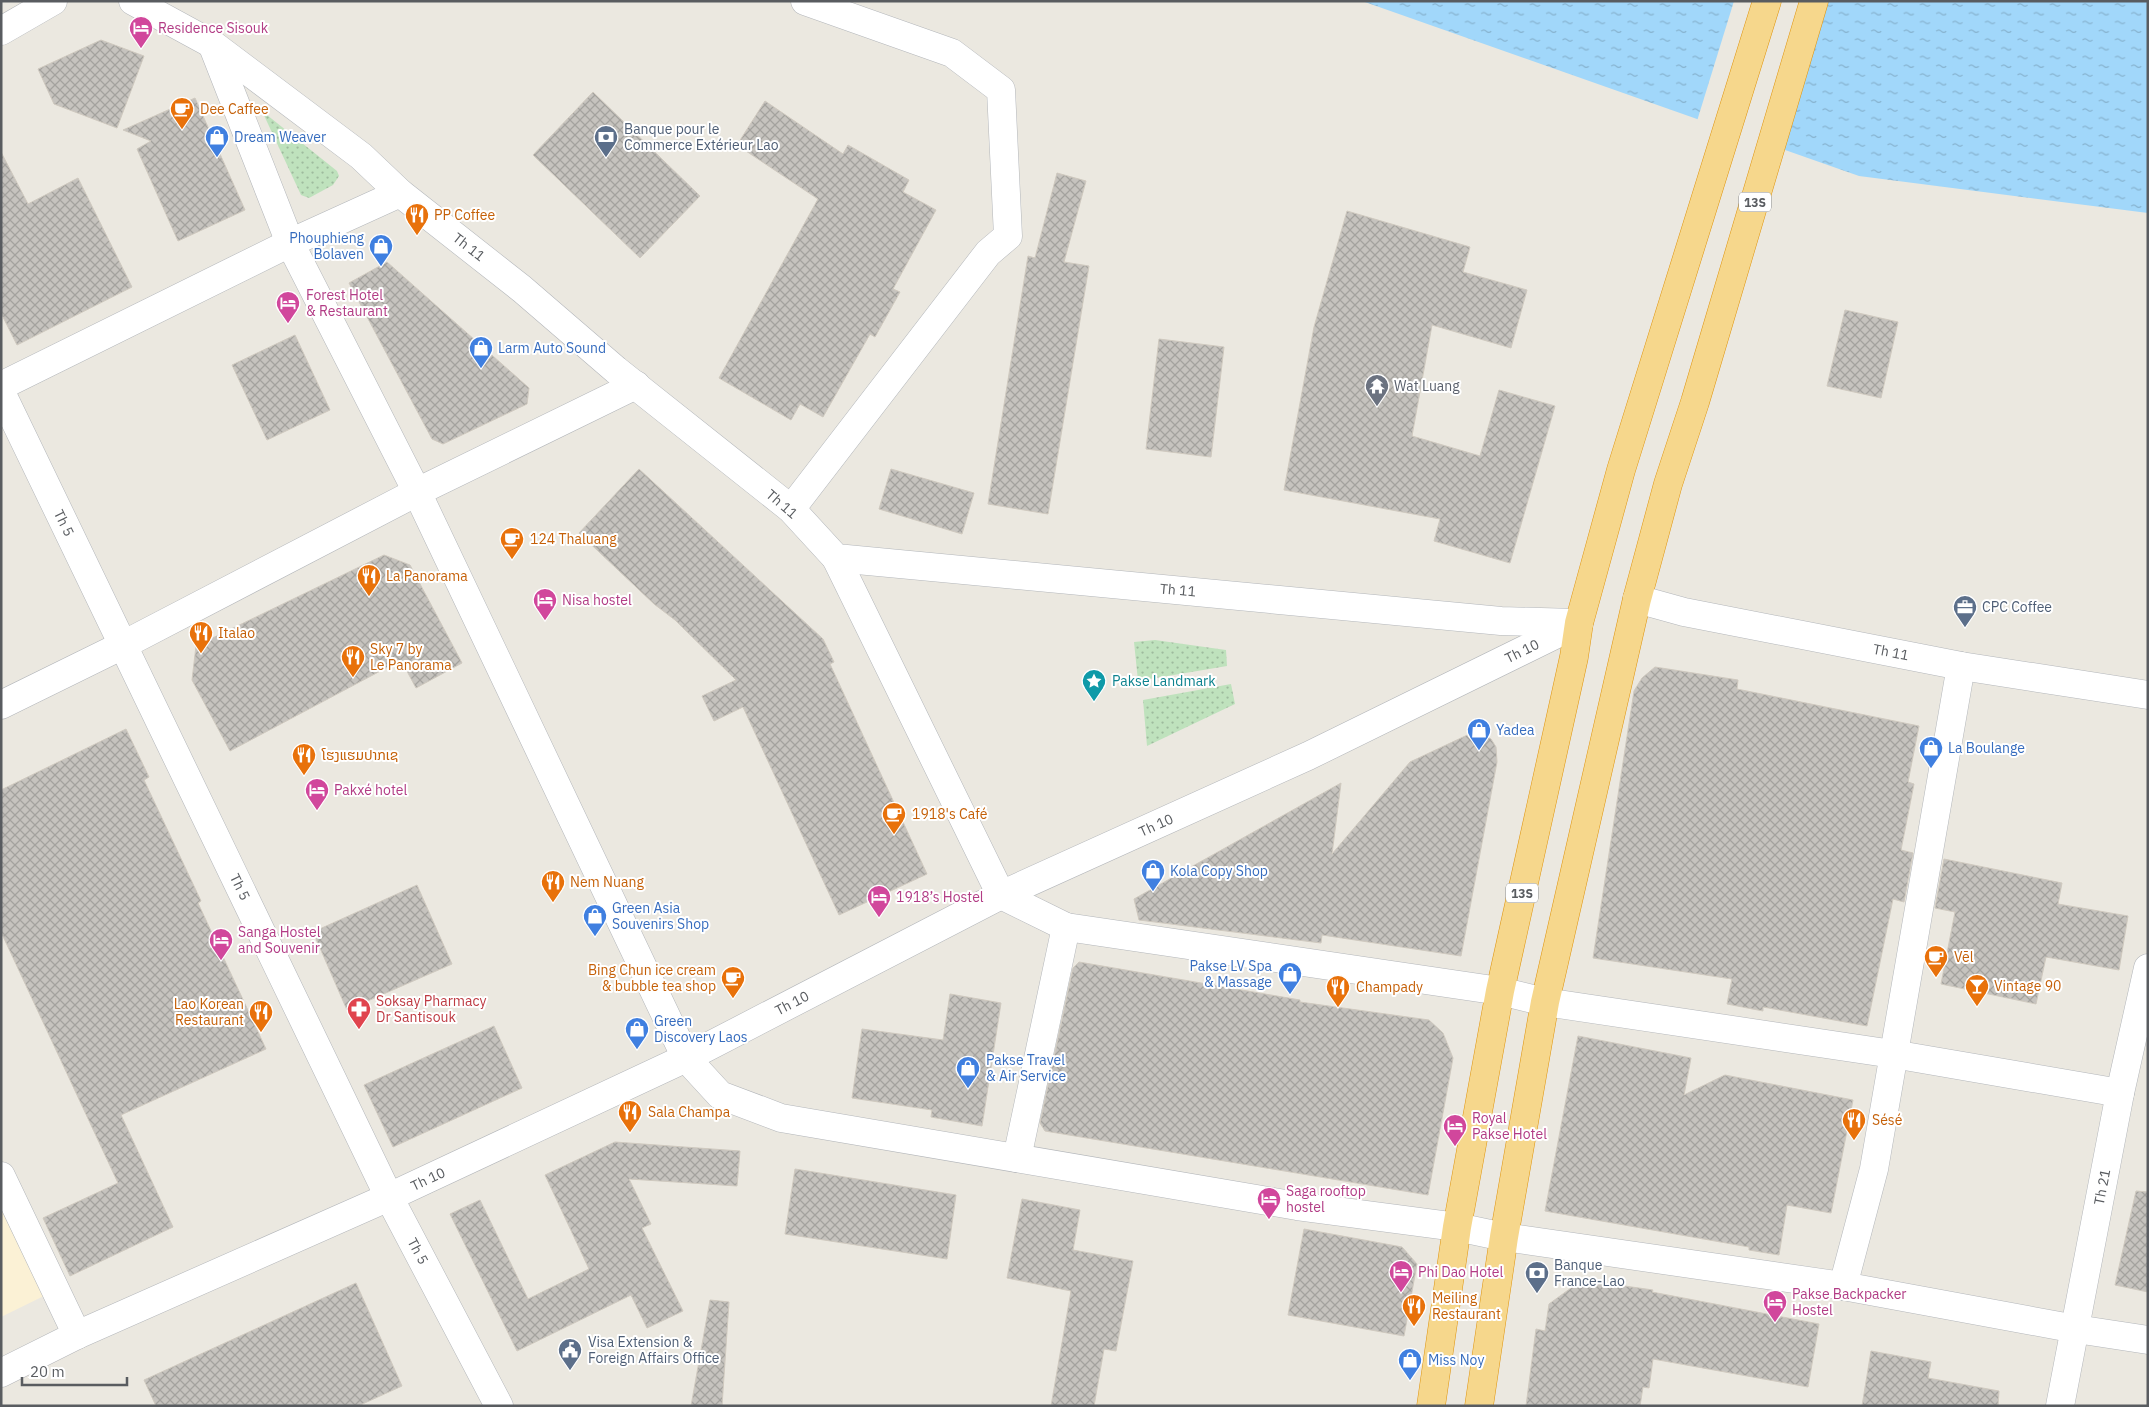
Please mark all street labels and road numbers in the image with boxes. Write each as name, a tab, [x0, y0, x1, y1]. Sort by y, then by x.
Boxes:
road number: 13S	[1739, 192, 1771, 212]
street label: Th 11	[449, 229, 489, 265]
street label: Th 11	[762, 485, 802, 523]
street label: Th 5	[50, 507, 78, 539]
street label: Th 11	[1159, 579, 1197, 601]
street label: Th 10	[1502, 635, 1542, 667]
street label: Th 11	[1872, 640, 1910, 664]
street label: Th 10	[1136, 809, 1176, 841]
street label: Th 5	[226, 871, 254, 903]
road number: 13S	[1506, 884, 1538, 902]
street label: Th 10	[772, 987, 812, 1019]
street label: Th 10	[408, 1163, 448, 1195]
street label: Th 21	[2090, 1168, 2114, 1206]
street label: Th 5	[404, 1235, 432, 1267]

